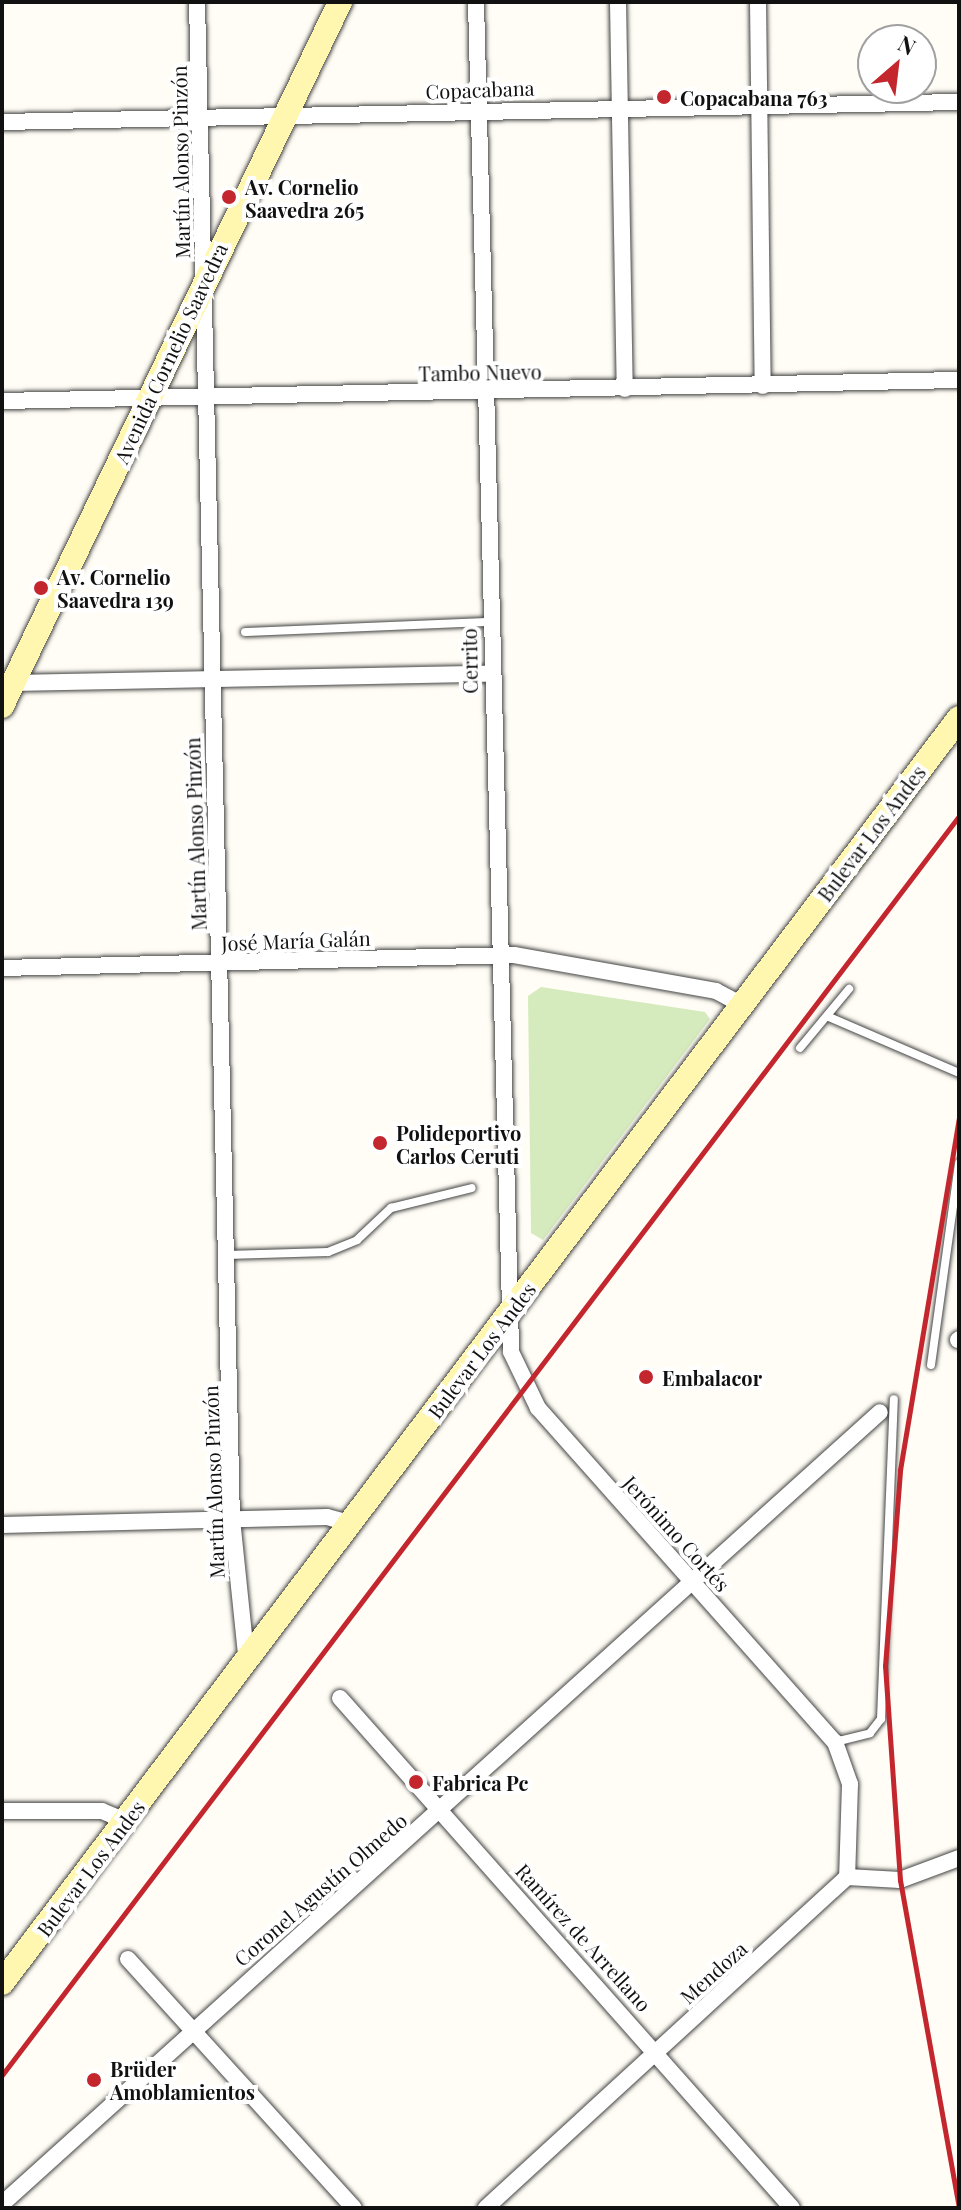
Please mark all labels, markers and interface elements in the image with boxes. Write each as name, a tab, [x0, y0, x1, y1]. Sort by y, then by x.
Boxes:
north arrow	[857, 24, 937, 104]
text: N	[893, 28, 921, 62]
street label: Martín Alonso Pinzón	[166, 65, 194, 259]
street label: Copacabana	[425, 75, 535, 103]
place label: Copacabana 763	[680, 85, 827, 109]
marker: Copacabana 763	[655, 88, 673, 106]
place label: Av. Cornelio Saavedra 265	[245, 174, 364, 221]
marker: Av. Cornelio Saavedra 265	[220, 188, 238, 206]
street label: Avenida Cornelio Saavedra	[108, 239, 232, 467]
street label: Tambo Nuevo	[418, 359, 542, 385]
place label: Av. Cornelio Saavedra 139	[57, 564, 174, 611]
marker: Av. Cornelio Saavedra 139	[32, 579, 50, 597]
street label: Cerrito	[456, 628, 482, 694]
street label: Martín Alonso Pinzón	[180, 737, 210, 931]
street label: Bulevar Los Andes	[812, 760, 930, 906]
street label: José María Galán	[221, 925, 371, 955]
place label: Polideportivo Carlos Ceruti	[396, 1120, 521, 1167]
marker: Polideportivo Carlos Ceruti	[371, 1134, 389, 1152]
street label: Bulevar Los Andes	[422, 1277, 540, 1423]
place label: Embalacor	[662, 1365, 762, 1389]
marker: Embalacor	[637, 1368, 655, 1386]
street label: Martín Alonso Pinzón	[198, 1385, 228, 1579]
street label: Jerónimo Cortés	[619, 1470, 735, 1596]
place label: Fabrica Pc	[432, 1770, 529, 1794]
marker: Fabrica Pc	[407, 1773, 425, 1791]
street label: Bulevar Los Andes	[31, 1795, 149, 1941]
street label: Coronel Agustín Olmedo	[229, 1807, 411, 1971]
street label: Ramírez de Arrellano	[511, 1858, 657, 2016]
street label: Mendoza	[675, 1936, 751, 2008]
place label: Brüder Amoblamientos	[110, 2056, 255, 2103]
marker: Brüder Amoblamientos	[85, 2071, 103, 2089]

